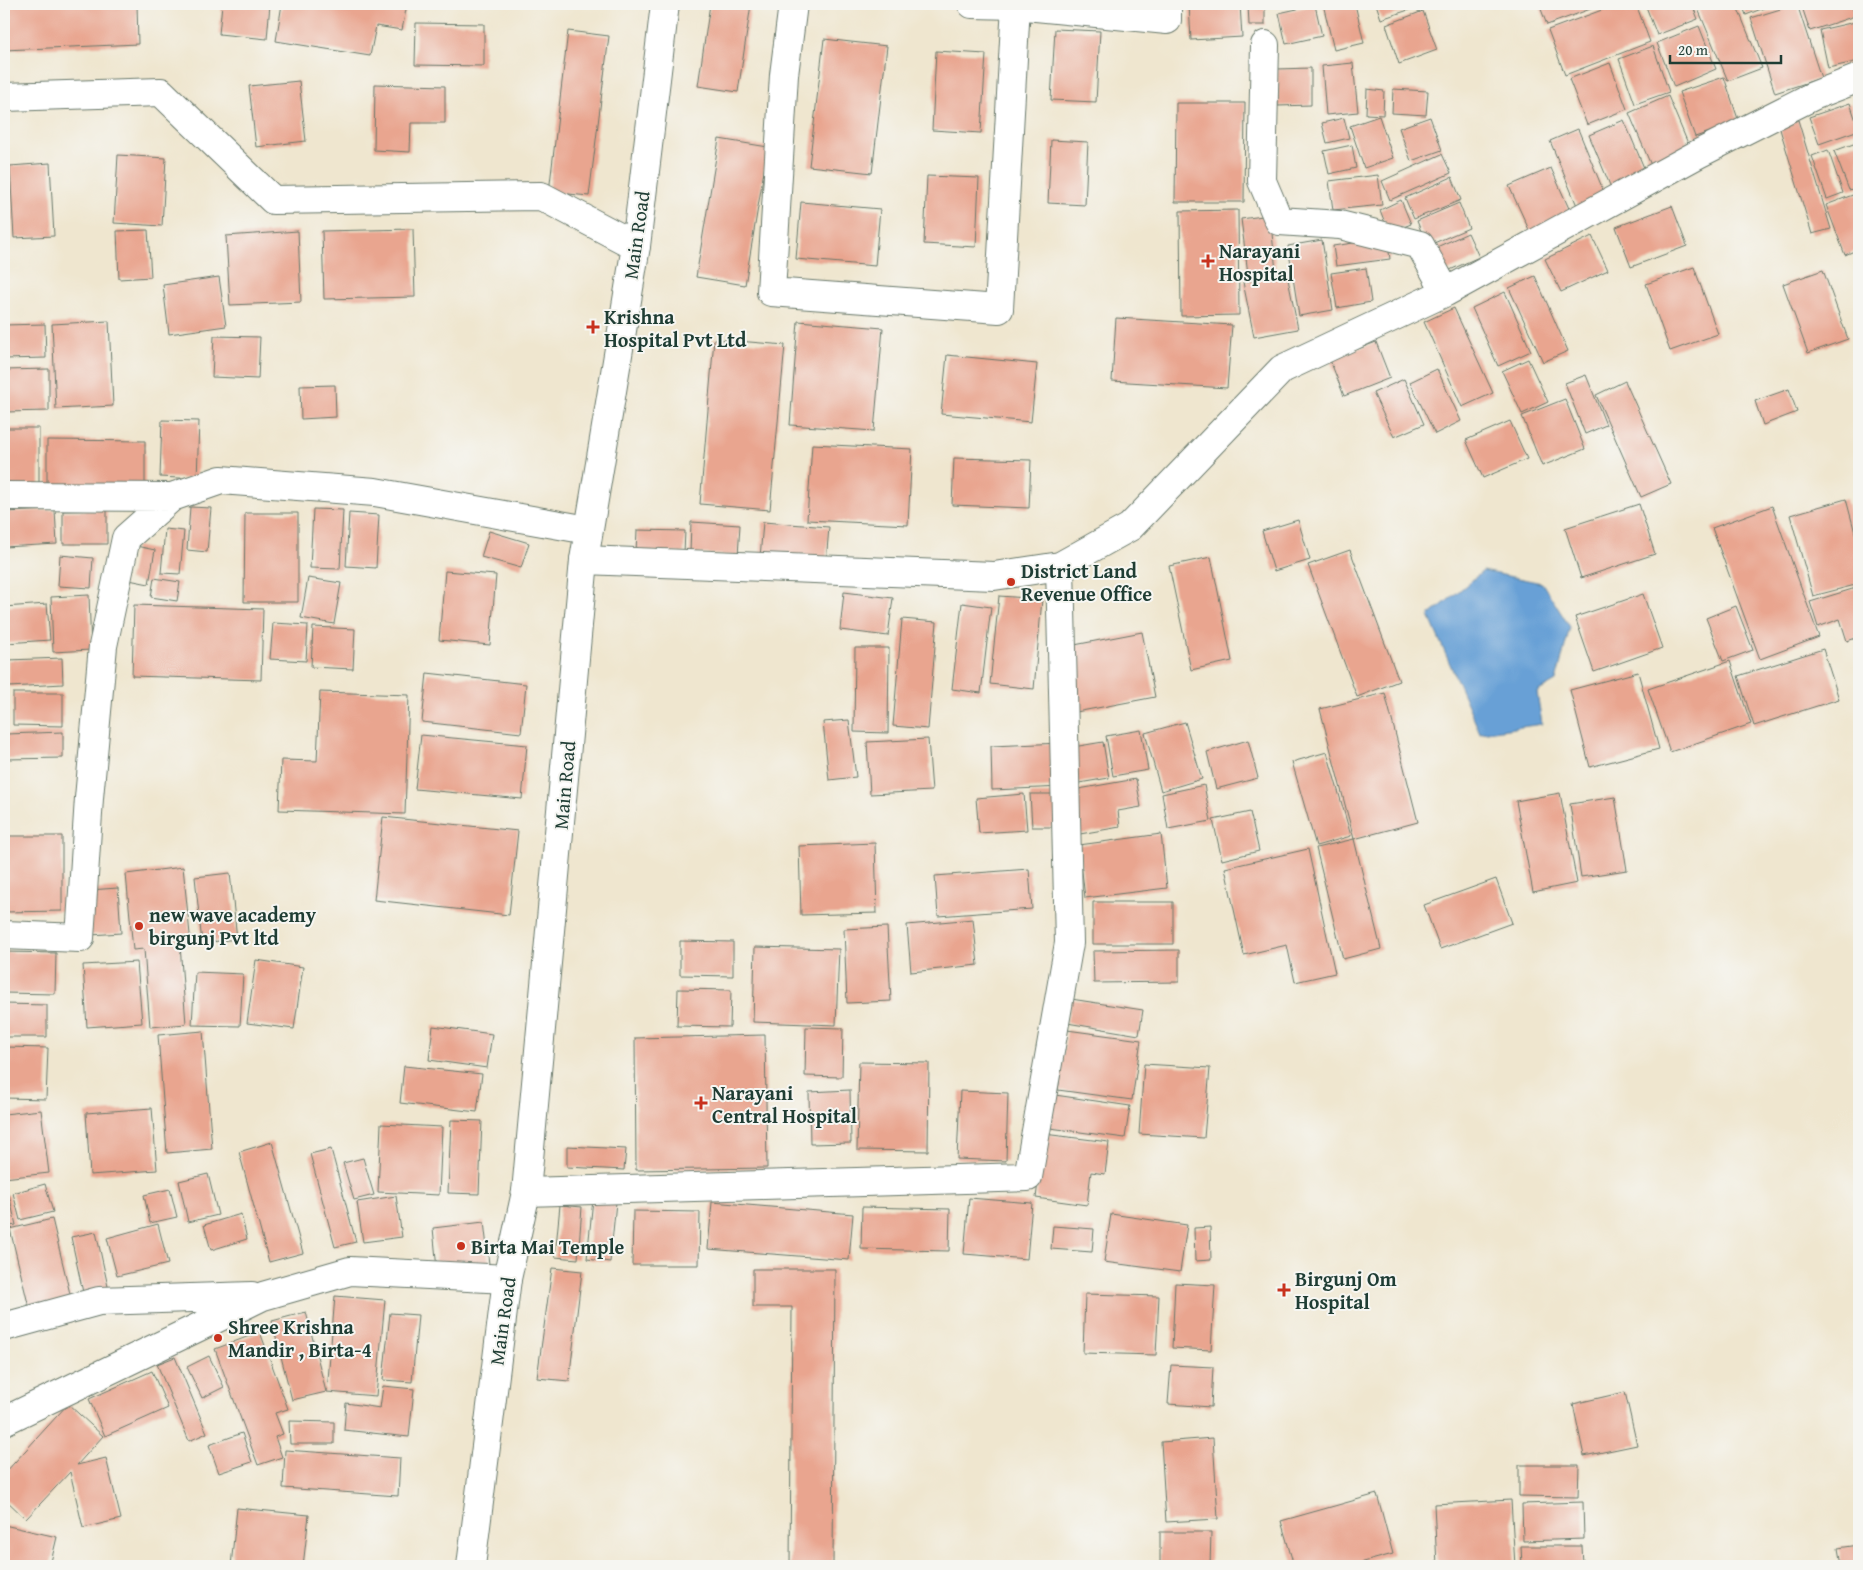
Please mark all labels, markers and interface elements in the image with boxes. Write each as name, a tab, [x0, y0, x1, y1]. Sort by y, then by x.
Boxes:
scale bar	[1670, 32, 1782, 64]
text: 20 m	[1678, 39, 1709, 60]
street label: Main Road	[615, 189, 657, 281]
place label: Narayani Hospital	[1219, 236, 1300, 288]
marker: Narayani Hospital	[1201, 254, 1215, 268]
place label: Krishna Hospital Pvt Ltd	[604, 302, 747, 354]
marker: Krishna Hospital Pvt Ltd	[586, 320, 600, 334]
place label: District Land Revenue Office	[1021, 556, 1152, 608]
marker: District Land Revenue Office	[1005, 576, 1017, 588]
street label: Main Road	[546, 739, 582, 831]
place label: new wave academy birgunj Pvt ltd	[149, 900, 317, 952]
marker: new wave academy birgunj Pvt ltd	[133, 920, 145, 932]
place label: Narayani Central Hospital	[712, 1078, 857, 1130]
marker: Narayani Central Hospital	[694, 1096, 708, 1110]
place label: Birta Mai Temple	[471, 1232, 625, 1261]
marker: Birta Mai Temple	[455, 1240, 467, 1252]
place label: Birgunj Om Hospital	[1295, 1264, 1397, 1316]
street label: Main Road	[481, 1275, 523, 1367]
marker: Birgunj Om Hospital	[1277, 1283, 1291, 1297]
place label: Shree Krishna Mandir , Birta-4	[228, 1312, 372, 1364]
marker: Shree Krishna Mandir , Birta-4	[212, 1332, 224, 1344]

